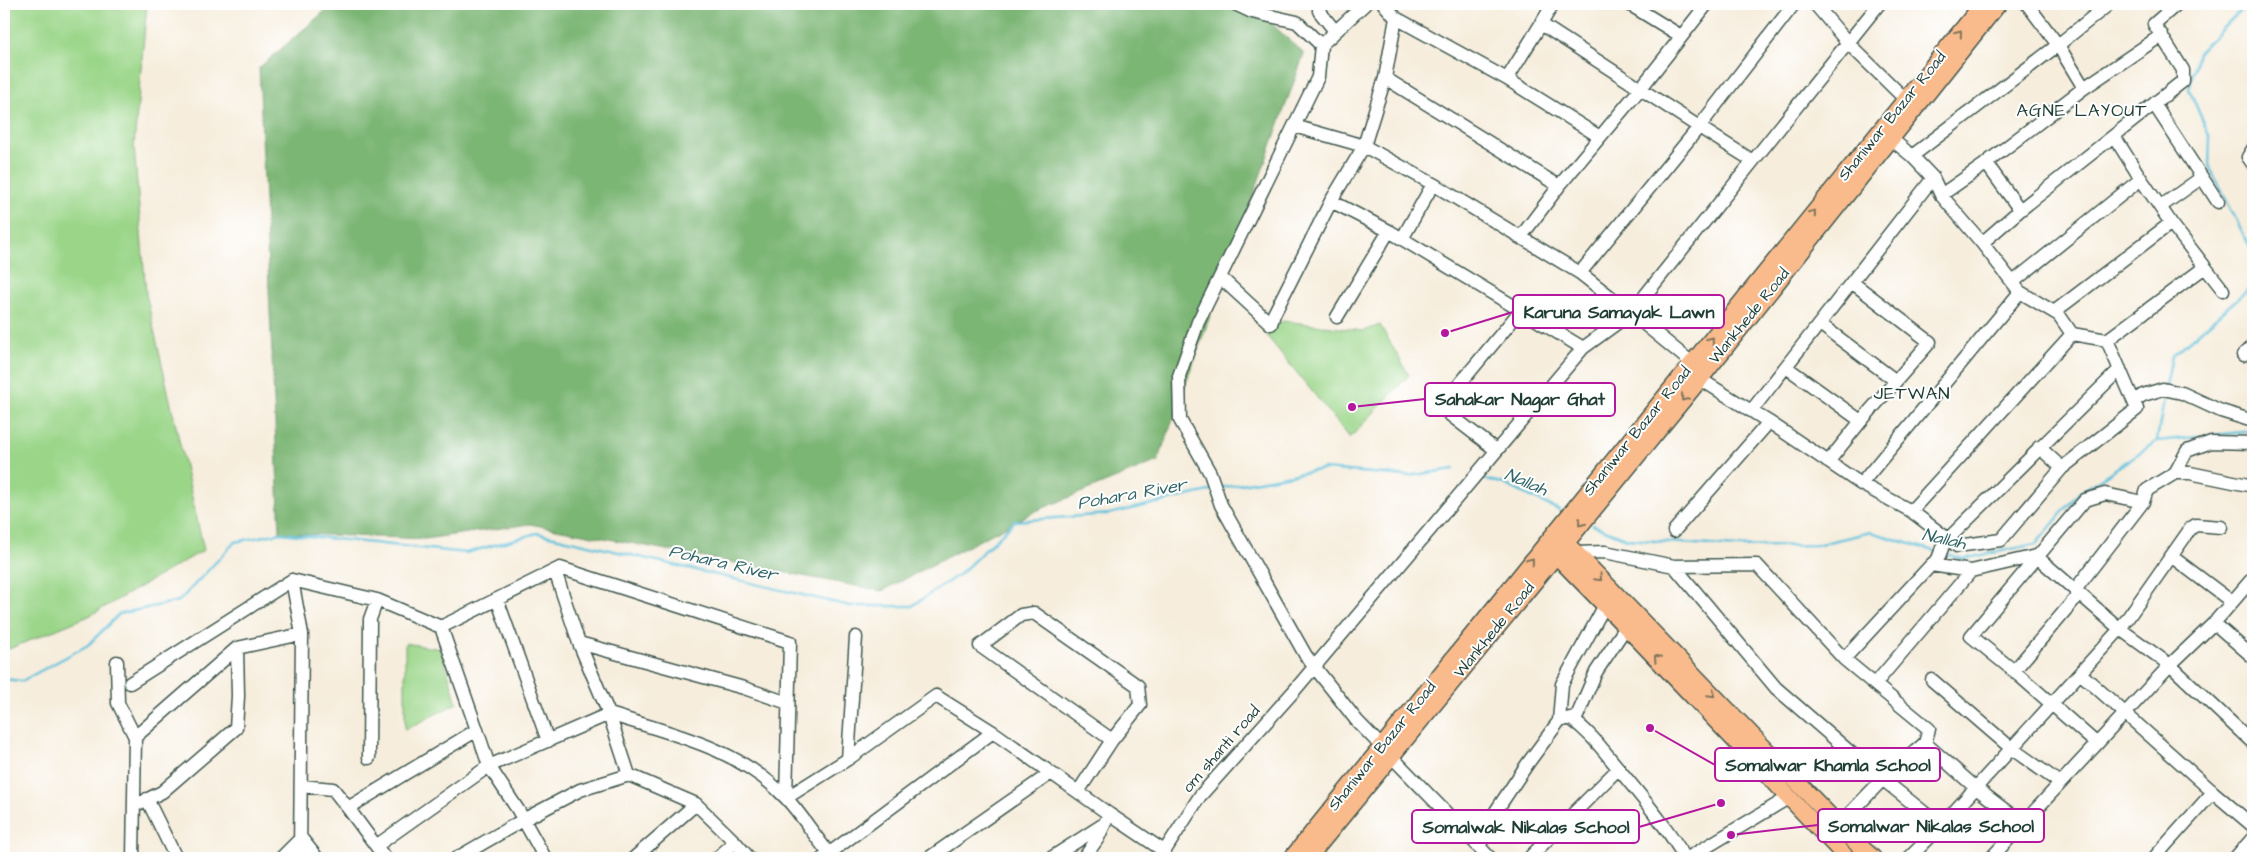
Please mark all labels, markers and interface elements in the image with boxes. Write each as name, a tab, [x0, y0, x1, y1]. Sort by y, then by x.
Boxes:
one-way arrow	[1954, 30, 1962, 39]
street label: Shaniwar Bazar Road	[1833, 47, 1951, 185]
district label: AGNE LAYOUT	[2016, 98, 2148, 123]
one-way arrow	[1807, 210, 1816, 219]
street label: Wankhede Road	[1703, 263, 1795, 369]
callout: Karuna Samayak Lawn	[1513, 295, 1724, 328]
text: Karuna Samayak Lawn	[1524, 300, 1714, 326]
one-way arrow	[1705, 337, 1713, 346]
street label: Shaniwar Bazar Road	[1578, 362, 1696, 500]
district label: JETWAN	[1873, 381, 1951, 406]
callout: Sahakar Nagar Ghat	[1425, 383, 1615, 416]
text: Sahakar Nagar Ghat	[1434, 387, 1606, 413]
one-way arrow	[1682, 392, 1690, 401]
water label: Nallah	[1501, 462, 1552, 503]
water label: Pohara River	[1075, 472, 1191, 516]
one-way arrow	[1578, 518, 1587, 527]
water label: Nallah	[1920, 522, 1969, 556]
water label: Pohara River	[666, 538, 782, 588]
one-way arrow	[1526, 558, 1534, 567]
one-way arrow	[1593, 572, 1602, 581]
street label: Wankhede Road	[1448, 577, 1540, 683]
one-way arrow	[1654, 655, 1663, 664]
street label: Shaniwar Bazar Road	[1323, 677, 1441, 815]
one-way arrow	[1706, 689, 1715, 698]
street label: om shanti road	[1177, 700, 1265, 798]
callout: Somalwar Khamla School	[1715, 748, 1940, 781]
text: Somalwar Khamla School	[1724, 753, 1931, 778]
callout: Somalwar Nikalas School	[1818, 809, 2044, 842]
callout: Somalwak Nikalas School	[1412, 810, 1639, 843]
text: Somalwar Nikalas School	[1827, 814, 2034, 839]
text: Somalwak Nikalas School	[1421, 815, 1630, 840]

